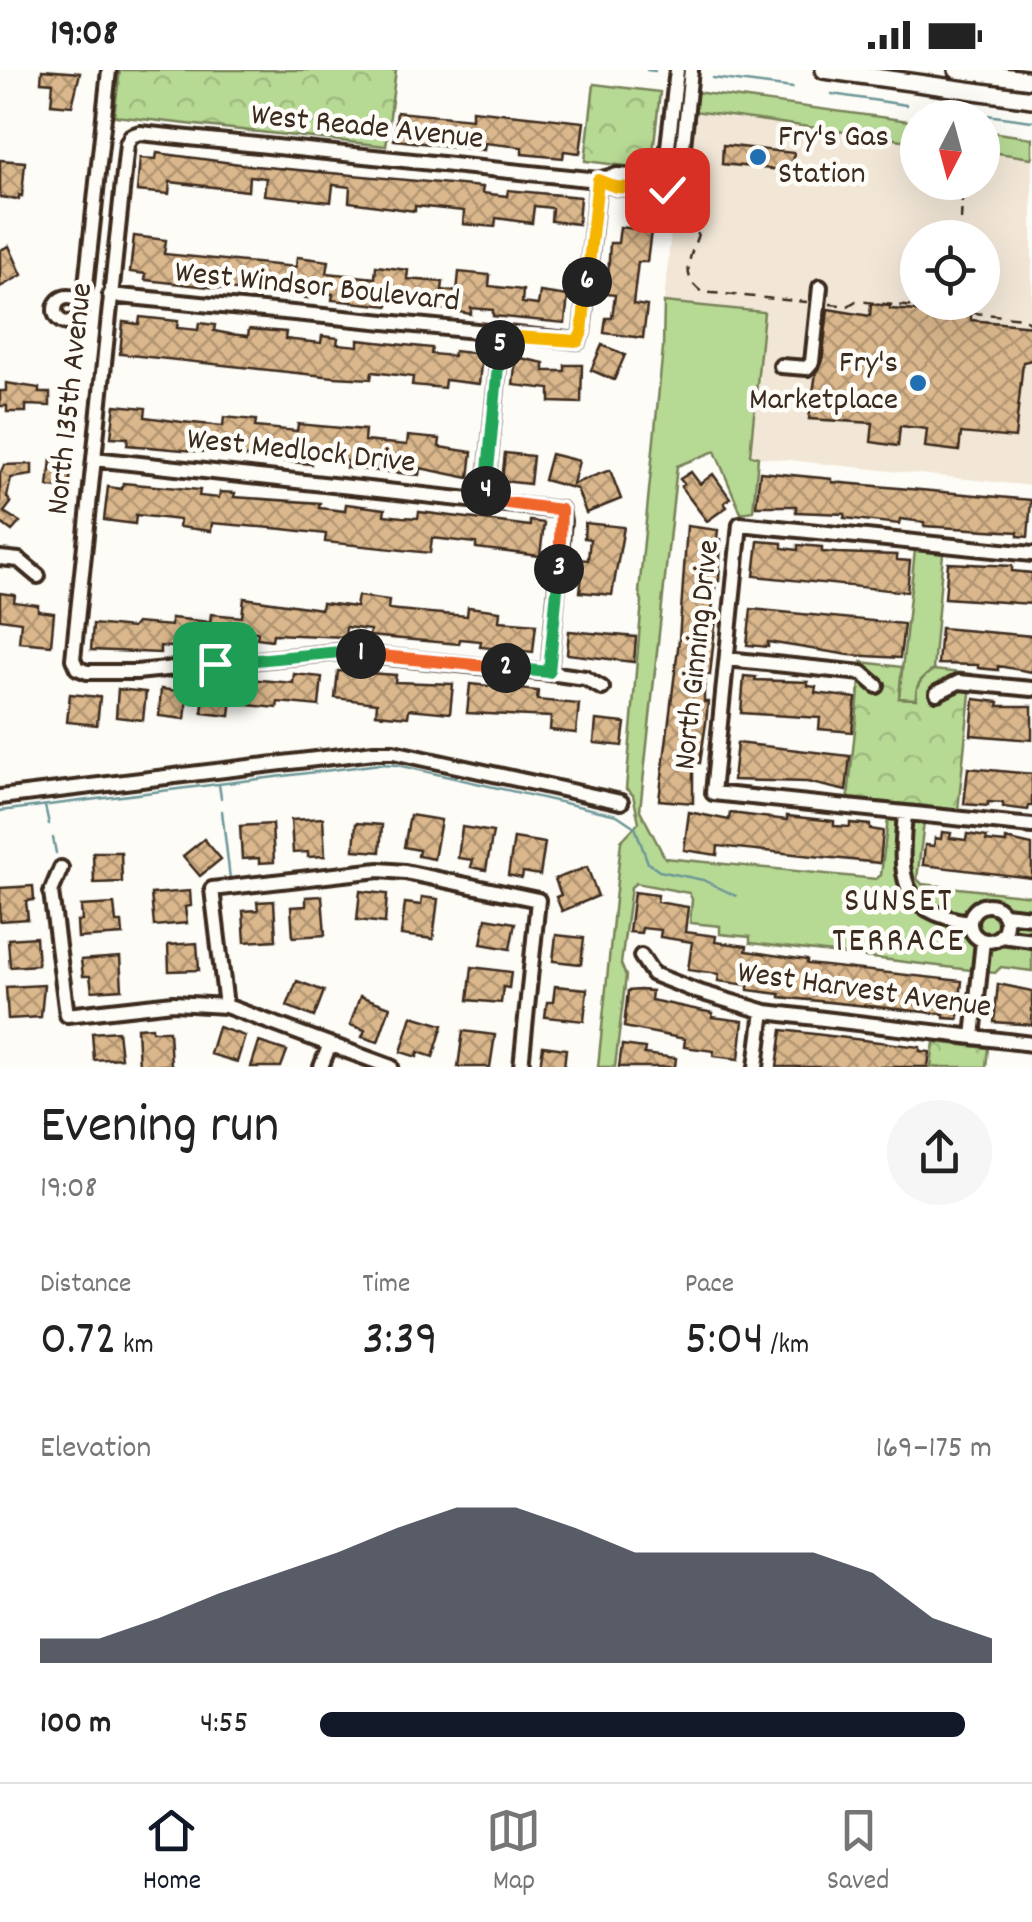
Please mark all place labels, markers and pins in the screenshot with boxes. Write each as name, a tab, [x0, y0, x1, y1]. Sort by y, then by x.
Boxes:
place label: Fry's Gas Station	[778, 116, 889, 199]
marker: Fry's Gas Station	[747, 146, 769, 168]
pin	[625, 148, 710, 233]
pin: 6	[562, 257, 612, 307]
pin: 5	[475, 320, 525, 370]
place label: Fry's Marketplace	[749, 342, 898, 425]
marker: Fry's Marketplace	[907, 372, 929, 394]
pin: 4	[461, 466, 511, 516]
pin: 3	[534, 544, 584, 594]
pin	[173, 622, 258, 707]
pin: 1	[336, 629, 386, 679]
pin: 2	[481, 643, 531, 693]

